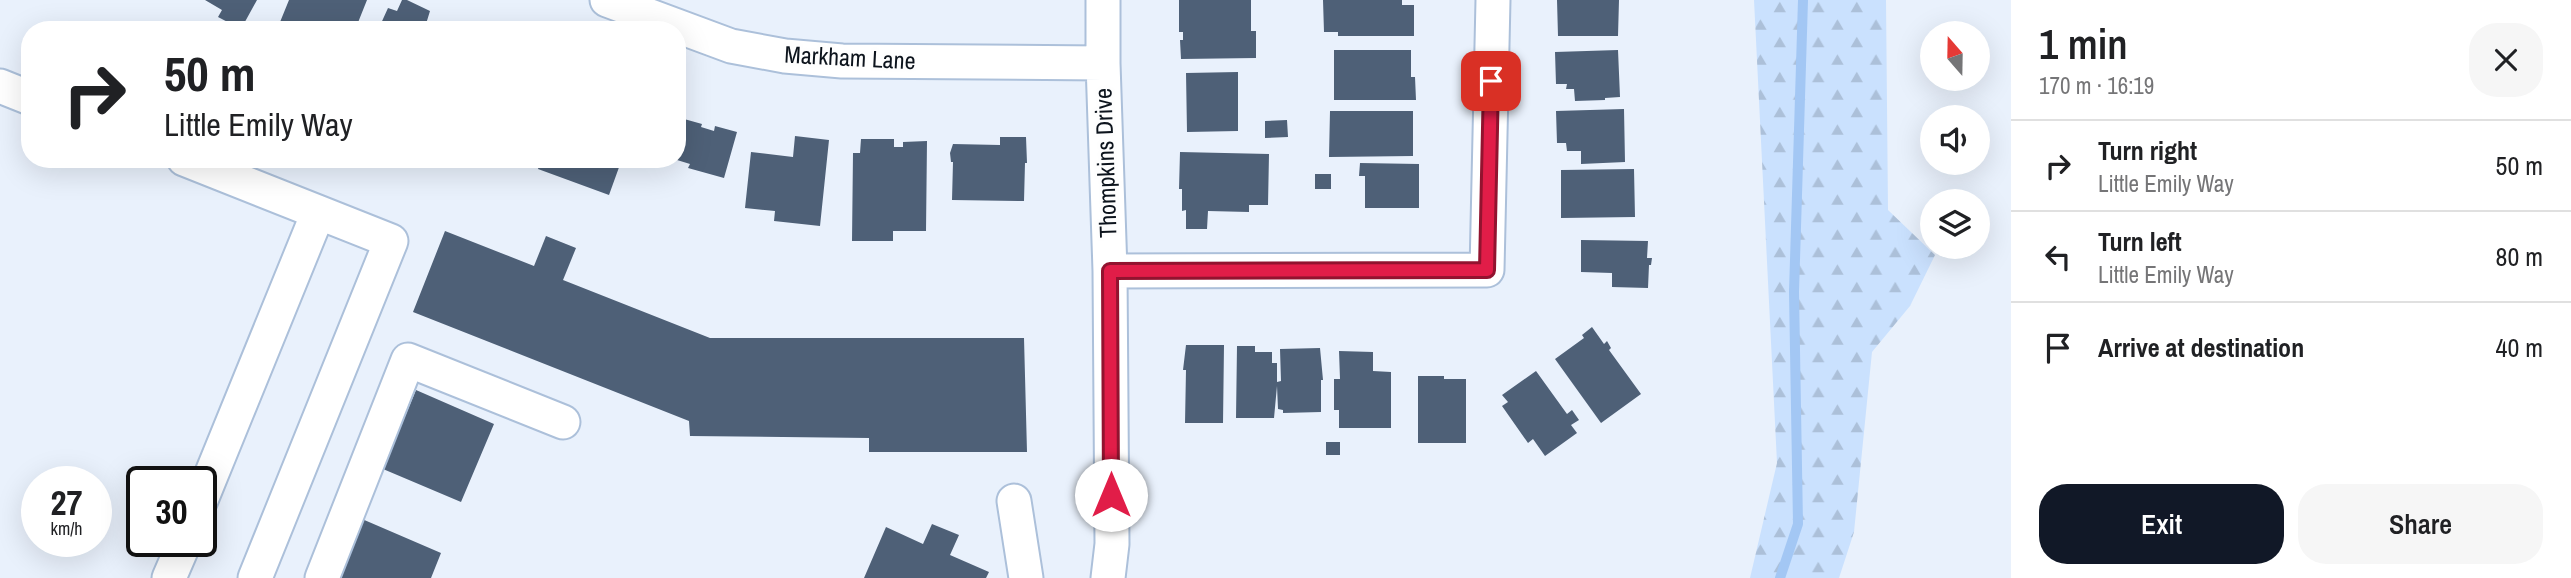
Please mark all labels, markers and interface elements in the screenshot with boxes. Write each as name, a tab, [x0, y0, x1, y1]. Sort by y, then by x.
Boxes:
text: 1 min	[2039, 16, 2128, 72]
north arrow	[1920, 21, 1990, 91]
map controls	[1920, 21, 1990, 259]
button: close	[2469, 23, 2543, 97]
street label: Markham Lane	[784, 38, 916, 76]
text: 50 m	[164, 40, 256, 106]
icon: right	[49, 49, 140, 140]
pin	[1461, 51, 1521, 111]
icon: arrive	[1472, 62, 1510, 100]
text: 170 m · 16:19	[2039, 70, 2154, 101]
street label: Thompkins Drive	[1086, 88, 1124, 238]
text: Little Emily Way	[164, 103, 353, 146]
button: sound	[1920, 105, 1990, 175]
text: Turn right	[2098, 133, 2197, 168]
icon: right	[2039, 147, 2077, 185]
text: 50 m	[2496, 148, 2543, 183]
text: Little Emily Way	[2098, 168, 2234, 199]
button: layers	[1920, 189, 1990, 259]
text: Turn left	[2098, 224, 2182, 259]
icon: left	[2039, 238, 2077, 276]
text: 80 m	[2496, 239, 2543, 274]
text: Little Emily Way	[2098, 259, 2234, 290]
icon: arrive	[2039, 329, 2077, 367]
text: Arrive at destination	[2098, 330, 2304, 365]
text: 40 m	[2496, 330, 2543, 365]
position arrow	[1074, 458, 1148, 532]
speed limit sign: 30	[126, 466, 217, 557]
text: 27	[51, 479, 82, 526]
button: Exit	[2039, 484, 2284, 564]
button: Share	[2298, 484, 2543, 564]
text: km/h	[51, 516, 83, 541]

